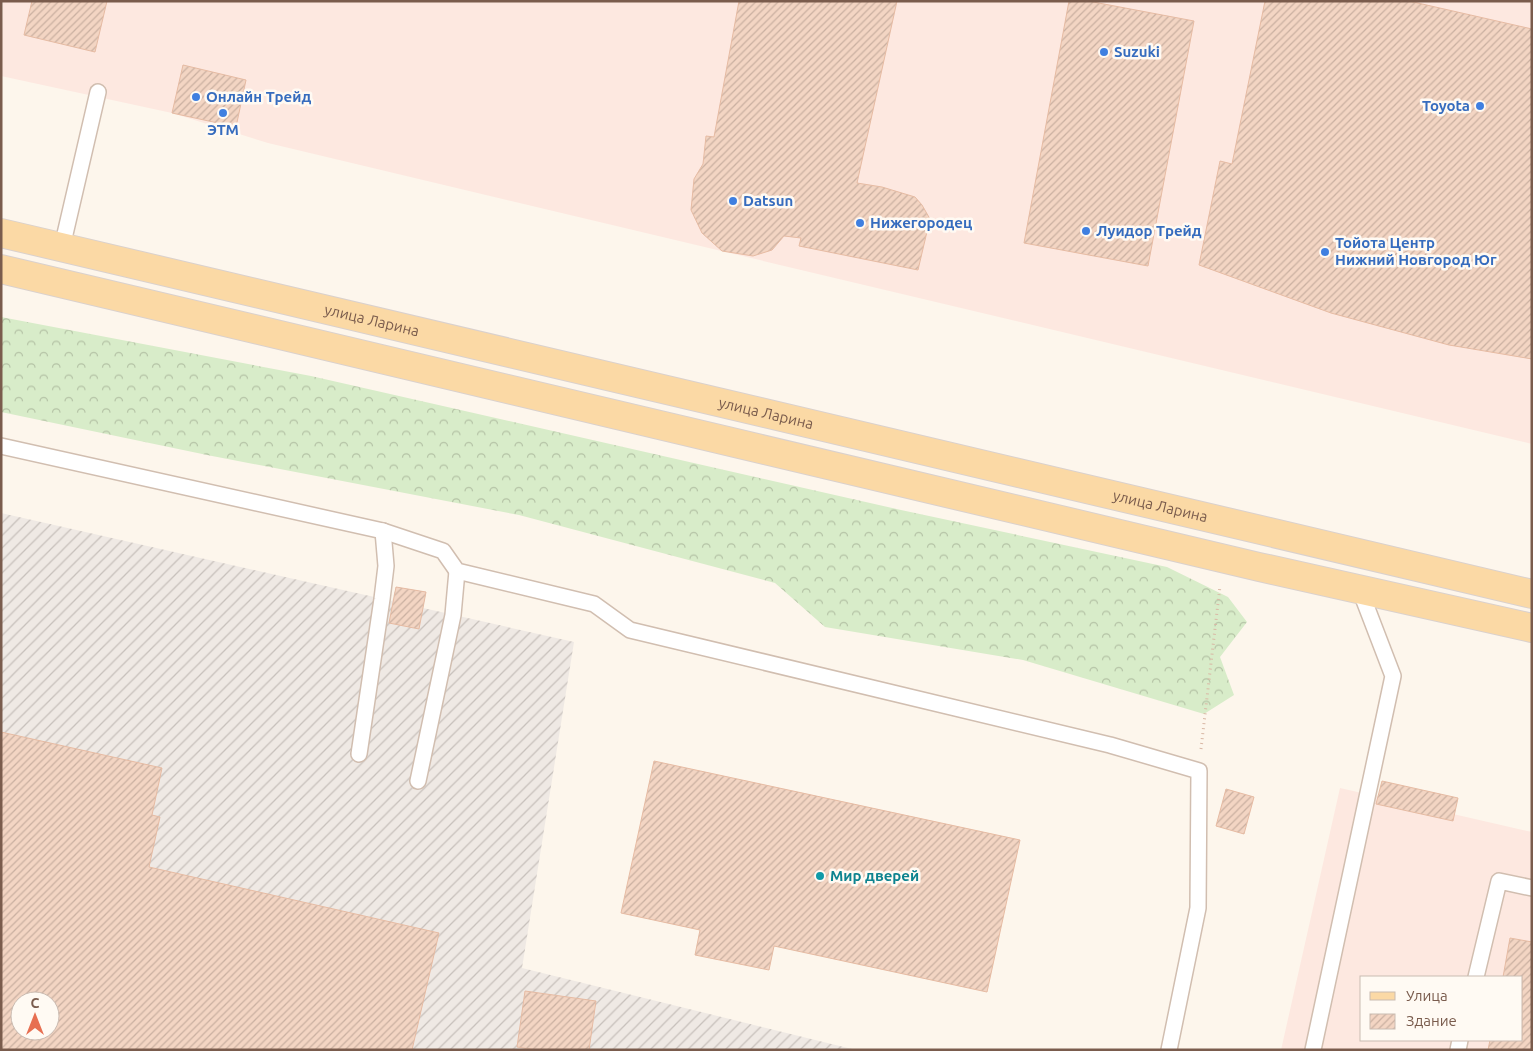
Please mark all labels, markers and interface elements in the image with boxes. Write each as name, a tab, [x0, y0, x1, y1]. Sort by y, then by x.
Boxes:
place label: Suzuki	[1114, 43, 1160, 60]
marker: Suzuki	[1098, 46, 1110, 58]
place label: Онлайн Трейд	[206, 88, 311, 105]
marker: Онлайн Трейд	[190, 91, 202, 103]
place label: Toyota	[1422, 97, 1470, 114]
marker: Toyota	[1474, 100, 1486, 112]
marker: ЭТМ	[217, 107, 229, 119]
place label: ЭТМ	[207, 121, 239, 138]
place label: Datsun	[743, 192, 793, 209]
marker: Datsun	[727, 195, 739, 207]
place label: Нижегородец	[870, 214, 972, 231]
marker: Нижегородец	[854, 217, 866, 229]
place label: Луидор Трейд	[1096, 222, 1202, 239]
marker: Луидор Трейд	[1080, 225, 1092, 237]
place label: Тойота Центр Нижний Новгород Юг	[1335, 234, 1497, 268]
marker: Тойота Центр Нижний Новгород Юг	[1319, 246, 1331, 258]
street label: улица Ларина	[323, 301, 421, 339]
street label: улица Ларина	[717, 394, 815, 432]
street label: улица Ларина	[1111, 486, 1209, 525]
place label: Мир дверей	[830, 867, 919, 884]
marker: Мир дверей	[814, 870, 826, 882]
legend	[1360, 976, 1523, 1041]
text: Улица	[1406, 987, 1448, 1004]
north arrow	[10, 991, 60, 1041]
text: С	[31, 995, 40, 1011]
text: Здание	[1406, 1012, 1457, 1029]

